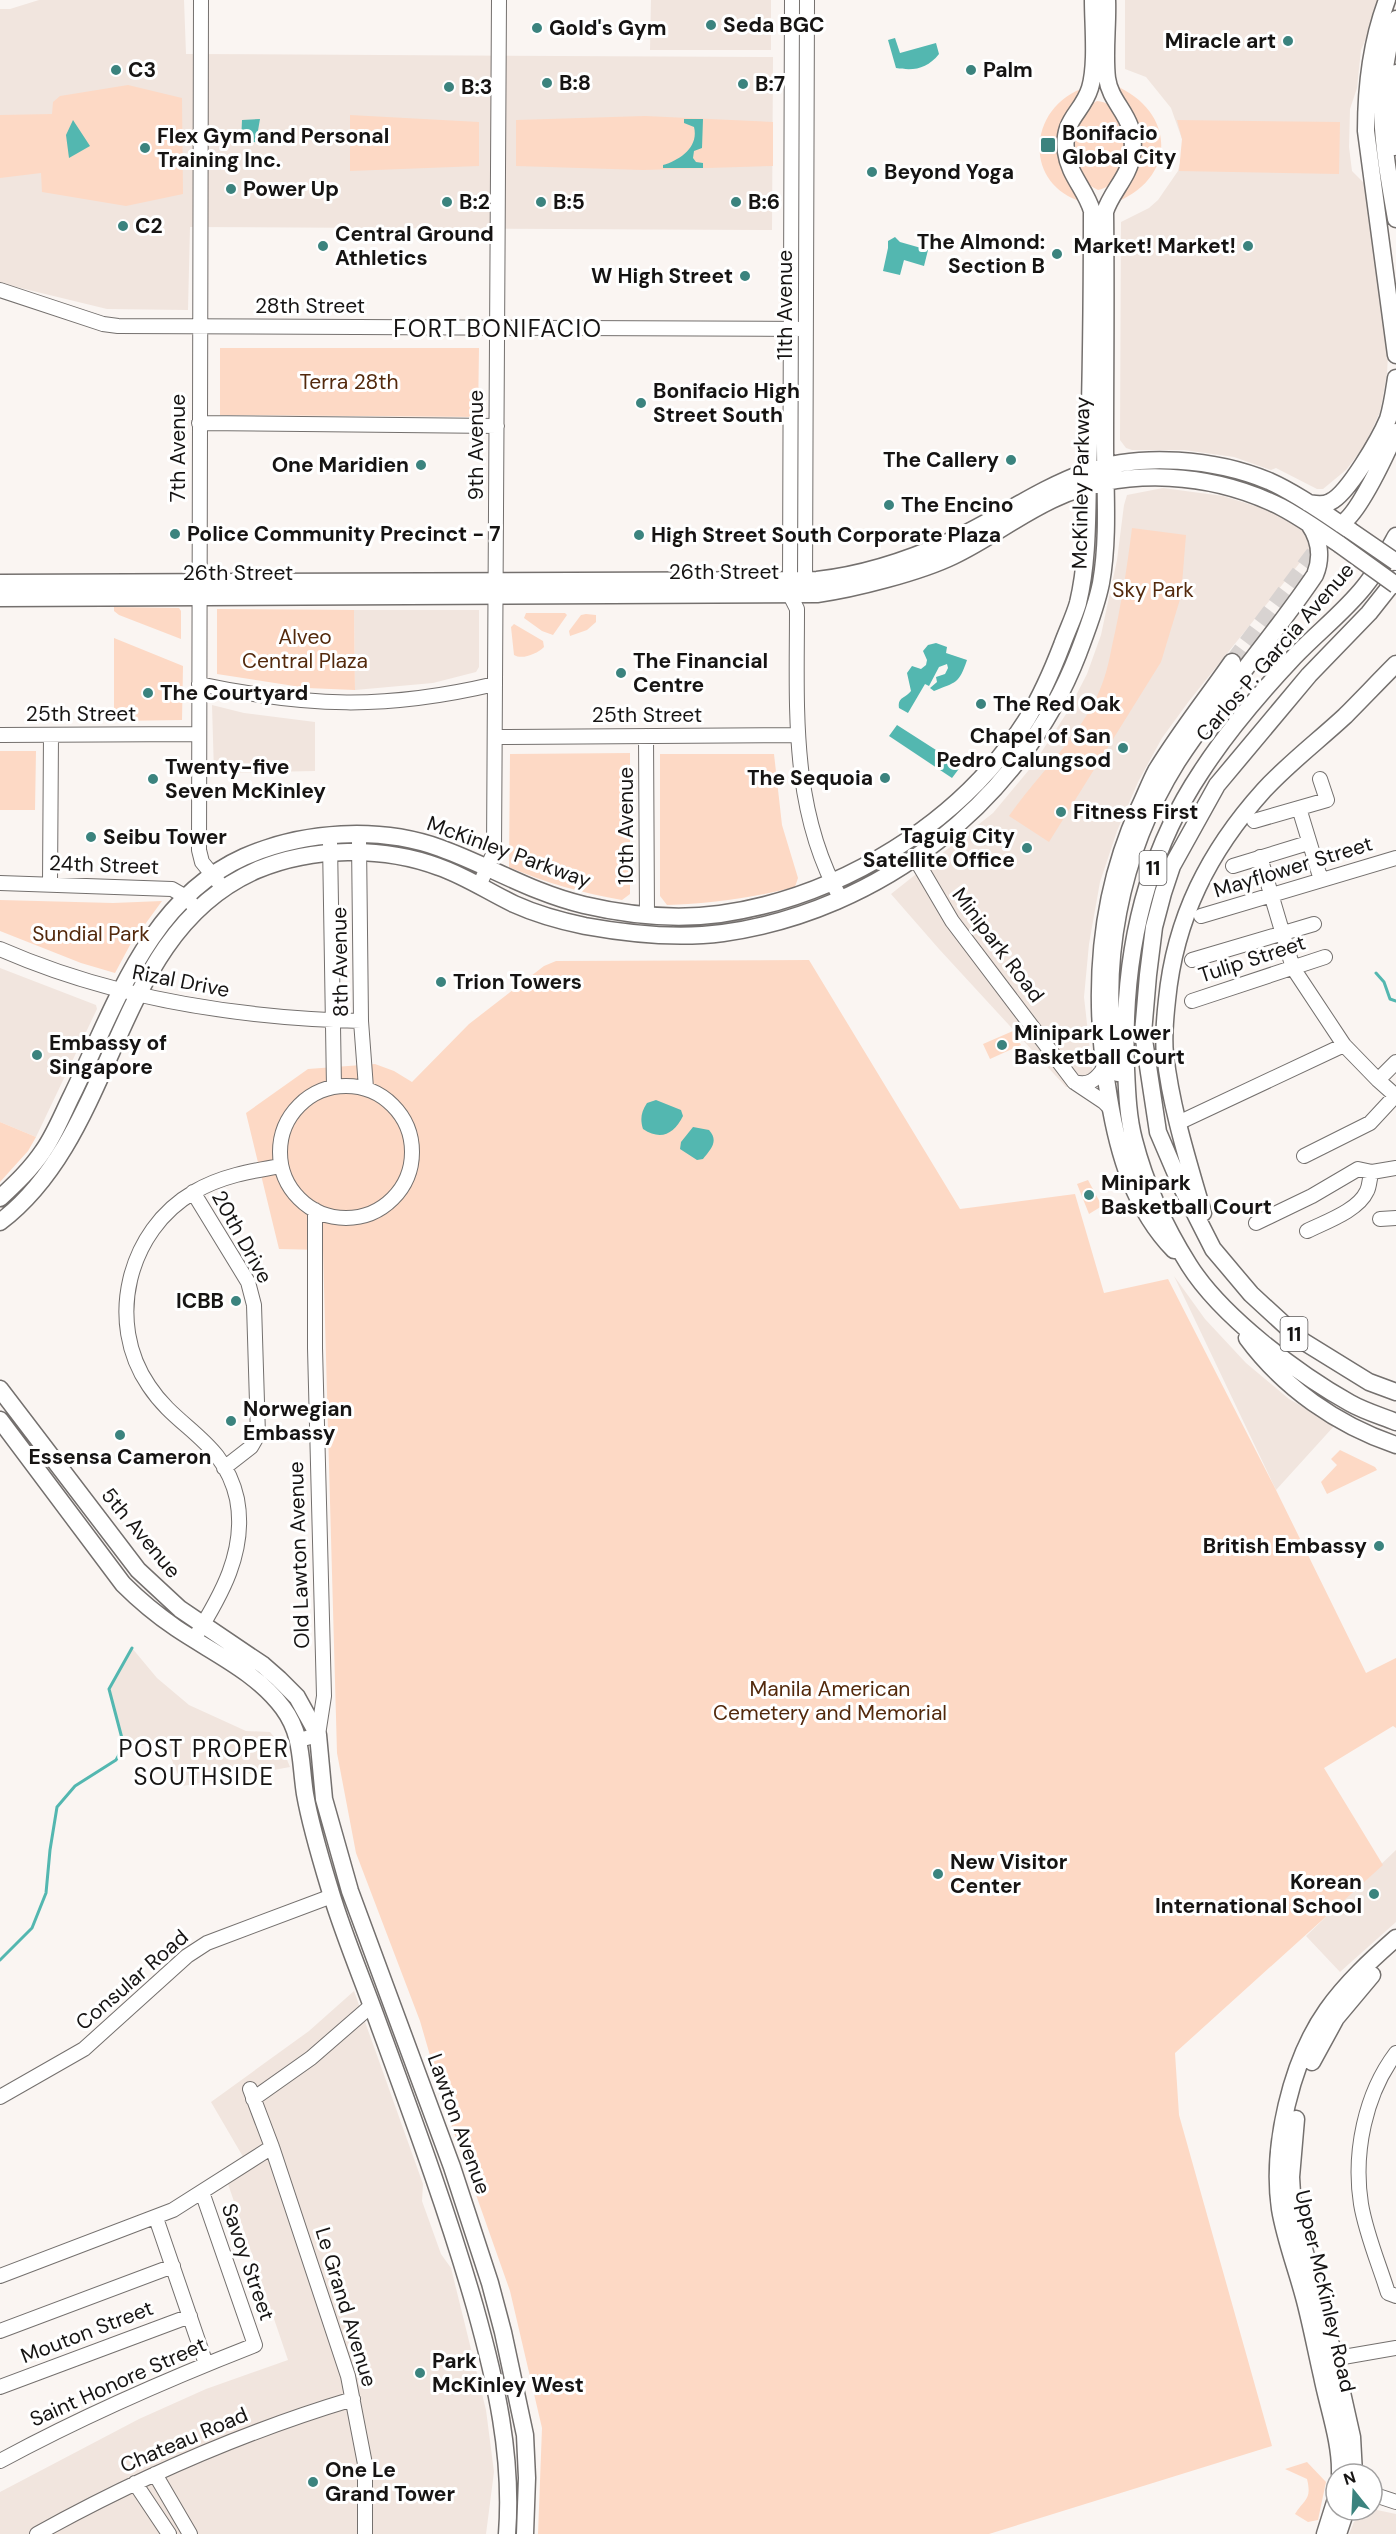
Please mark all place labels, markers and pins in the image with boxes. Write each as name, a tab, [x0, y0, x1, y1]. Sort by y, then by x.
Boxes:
place label: Seda BGC	[723, 11, 825, 39]
place label: Gold's Gym	[549, 14, 667, 42]
marker: Seda BGC	[704, 18, 718, 32]
marker: Gold's Gym	[530, 21, 544, 35]
place label: Miracle art	[1165, 27, 1276, 55]
marker: Miracle art	[1281, 34, 1295, 48]
place label: C3	[128, 56, 156, 84]
place label: Palm	[983, 56, 1033, 84]
marker: C3	[109, 63, 123, 77]
marker: Palm	[964, 63, 978, 77]
place label: B:8	[559, 69, 591, 97]
place label: B:7	[755, 70, 785, 98]
place label: B:3	[461, 73, 492, 101]
marker: B:8	[540, 76, 554, 90]
marker: B:7	[736, 77, 750, 91]
marker: B:3	[442, 80, 456, 94]
place label: Bonifacio Global City	[1062, 119, 1177, 171]
place label: Flex Gym and Personal Training Inc.	[157, 122, 389, 174]
marker: Bonifacio Global City	[1039, 136, 1057, 154]
marker: Flex Gym and Personal Training Inc.	[138, 141, 152, 155]
place label: Beyond Yoga	[884, 158, 1014, 186]
marker: Beyond Yoga	[865, 165, 879, 179]
place label: Power Up	[243, 175, 339, 203]
marker: Power Up	[224, 182, 238, 196]
place label: B:2	[459, 188, 490, 216]
place label: B:5	[553, 188, 585, 216]
place label: B:6	[748, 188, 780, 216]
marker: B:2	[440, 195, 454, 209]
marker: B:5	[534, 195, 548, 209]
marker: B:6	[729, 195, 743, 209]
place label: C2	[135, 212, 163, 240]
marker: C2	[116, 219, 130, 233]
place label: Central Ground Athletics	[335, 220, 494, 272]
place label: The Almond: Section B	[917, 228, 1045, 280]
place label: Market! Market!	[1073, 232, 1236, 260]
marker: Central Ground Athletics	[316, 239, 330, 253]
marker: Market! Market!	[1241, 239, 1255, 253]
marker: The Almond: Section B	[1050, 247, 1064, 261]
place label: W High Street	[591, 262, 733, 290]
marker: W High Street	[738, 269, 752, 283]
place label: Bonifacio High Street South	[653, 377, 800, 429]
marker: Bonifacio High Street South	[634, 396, 648, 410]
place label: The Callery	[883, 446, 999, 474]
place label: One Maridien	[272, 451, 409, 479]
marker: The Callery	[1004, 453, 1018, 467]
marker: One Maridien	[414, 458, 428, 472]
place label: The Encino	[901, 491, 1014, 519]
marker: The Encino	[882, 498, 896, 512]
place label: Police Community Precinct - 7	[187, 520, 500, 548]
place label: High Street South Corporate Plaza	[651, 521, 1001, 549]
marker: Police Community Precinct - 7	[168, 527, 182, 541]
marker: High Street South Corporate Plaza	[632, 528, 646, 542]
place label: The Financial Centre	[633, 647, 768, 699]
marker: The Financial Centre	[614, 666, 628, 680]
place label: The Courtyard	[160, 679, 308, 707]
marker: The Courtyard	[141, 686, 155, 700]
place label: The Red Oak	[993, 690, 1121, 718]
marker: The Red Oak	[974, 697, 988, 711]
place label: Chapel of San Pedro Calungsod	[937, 722, 1111, 774]
marker: Chapel of San Pedro Calungsod	[1116, 741, 1130, 755]
place label: Twenty-five Seven McKinley	[165, 753, 326, 805]
place label: The Sequoia	[747, 764, 873, 792]
marker: The Sequoia	[878, 771, 892, 785]
marker: Twenty-five Seven McKinley	[146, 772, 160, 786]
place label: Fitness First	[1073, 798, 1198, 826]
marker: Fitness First	[1054, 805, 1068, 819]
place label: Taguig City Satellite Office	[863, 822, 1015, 874]
place label: Seibu Tower	[103, 823, 227, 851]
marker: Seibu Tower	[84, 830, 98, 844]
marker: Taguig City Satellite Office	[1020, 841, 1034, 855]
place label: Trion Towers	[453, 968, 582, 996]
marker: Trion Towers	[434, 975, 448, 989]
place label: Minipark Lower Basketball Court	[1014, 1019, 1185, 1071]
place label: Embassy of Singapore	[49, 1029, 167, 1081]
marker: Minipark Lower Basketball Court	[995, 1038, 1009, 1052]
marker: Embassy of Singapore	[30, 1048, 44, 1062]
place label: Minipark Basketball Court	[1101, 1169, 1272, 1221]
marker: Minipark Basketball Court	[1082, 1188, 1096, 1202]
place label: ICBB	[176, 1287, 224, 1315]
marker: ICBB	[229, 1294, 243, 1308]
place label: Norwegian Embassy	[243, 1395, 352, 1447]
marker: Norwegian Embassy	[224, 1414, 238, 1428]
marker: Essensa Cameron	[113, 1428, 127, 1442]
place label: Essensa Cameron	[29, 1443, 212, 1471]
place label: British Embassy	[1203, 1532, 1367, 1560]
marker: British Embassy	[1372, 1539, 1386, 1553]
place label: New Visitor Center	[950, 1848, 1068, 1900]
marker: New Visitor Center	[931, 1867, 945, 1881]
place label: Korean International School	[1155, 1868, 1362, 1920]
marker: Korean International School	[1367, 1887, 1381, 1901]
place label: Park McKinley West	[432, 2347, 584, 2399]
marker: Park McKinley West	[413, 2366, 427, 2380]
place label: One Le Grand Tower	[325, 2456, 455, 2508]
marker: One Le Grand Tower	[306, 2475, 320, 2489]

